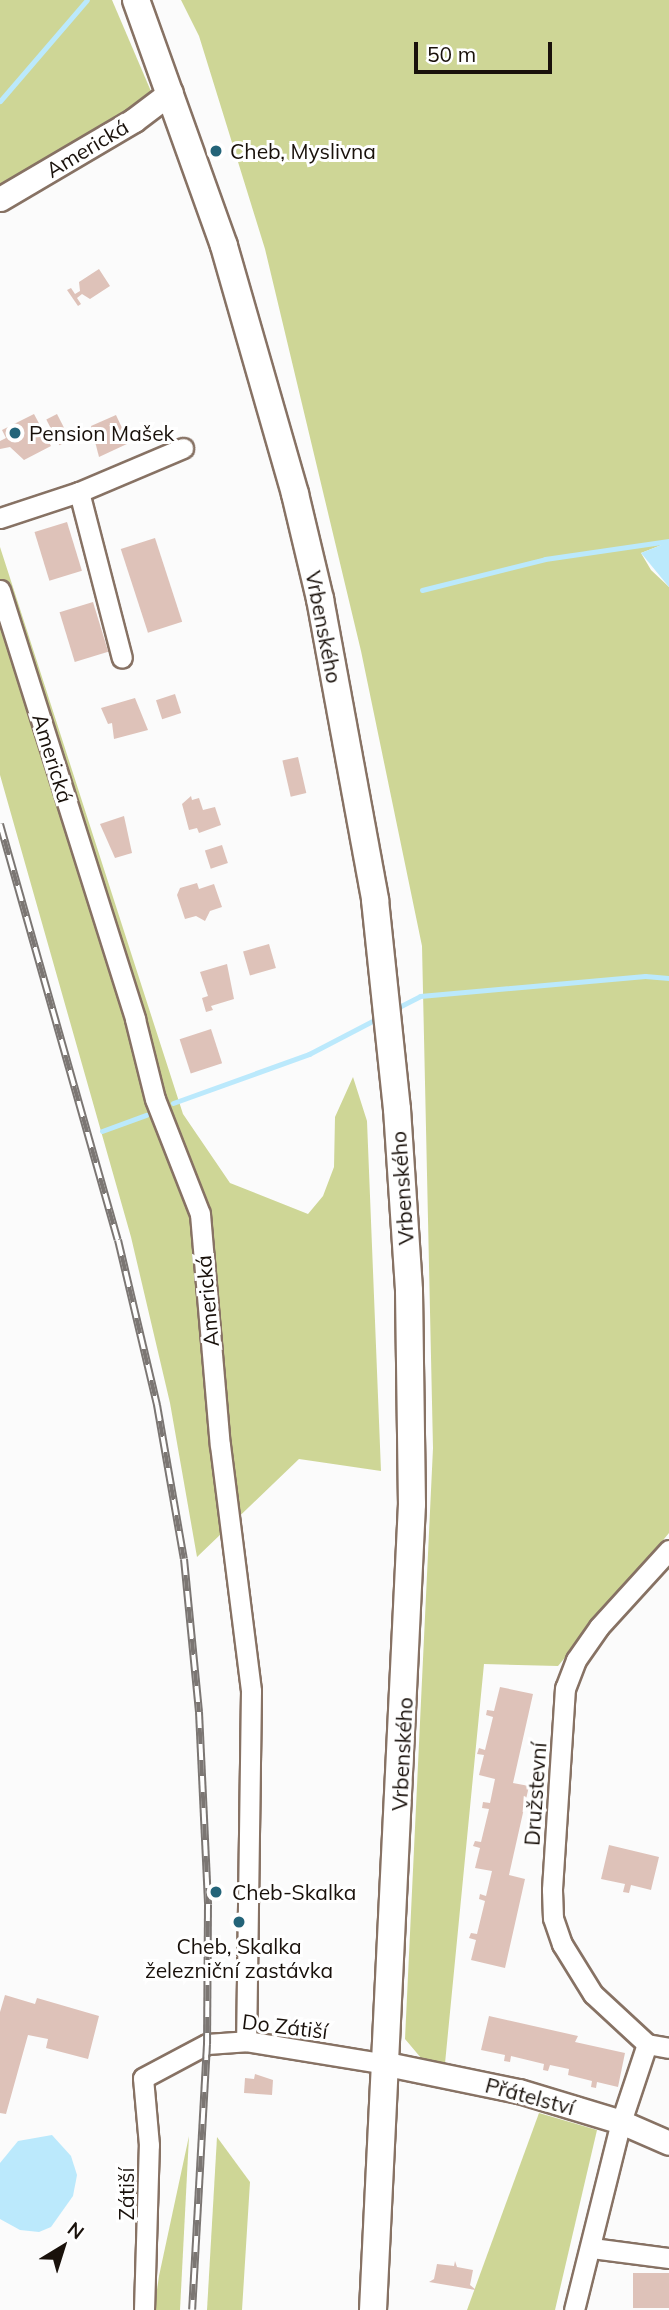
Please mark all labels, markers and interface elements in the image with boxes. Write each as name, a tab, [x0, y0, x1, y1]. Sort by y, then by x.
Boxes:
scale bar	[417, 28, 555, 72]
text: 50 m	[427, 41, 476, 67]
street label: Americká	[41, 114, 133, 182]
place label: Cheb, Myslivna	[230, 138, 376, 164]
marker: Cheb, Myslivna	[208, 143, 224, 159]
place label: Pension Mašek	[29, 420, 174, 446]
marker: Pension Mašek	[7, 425, 23, 441]
street label: Vrbenského	[301, 569, 347, 685]
street label: Americká	[28, 710, 78, 806]
street label: Vrbenského	[385, 1130, 419, 1246]
street label: Americká	[190, 1254, 224, 1348]
street label: Vrbenského	[386, 1696, 418, 1812]
street label: Družstevní	[519, 1741, 551, 1847]
place label: Cheb-Skalka	[232, 1879, 356, 1905]
marker: Cheb-Skalka	[206, 1882, 226, 1902]
marker: Cheb, Skalka železniční zastávka	[231, 1914, 247, 1930]
place label: Cheb, Skalka železniční zastávka	[145, 1933, 333, 1983]
street label: Do Zátiší	[241, 2008, 329, 2044]
street label: Přátelství	[483, 2072, 577, 2120]
street label: Zátiší	[113, 2168, 139, 2220]
north arrow	[28, 2212, 98, 2282]
text: N	[63, 2217, 89, 2244]

